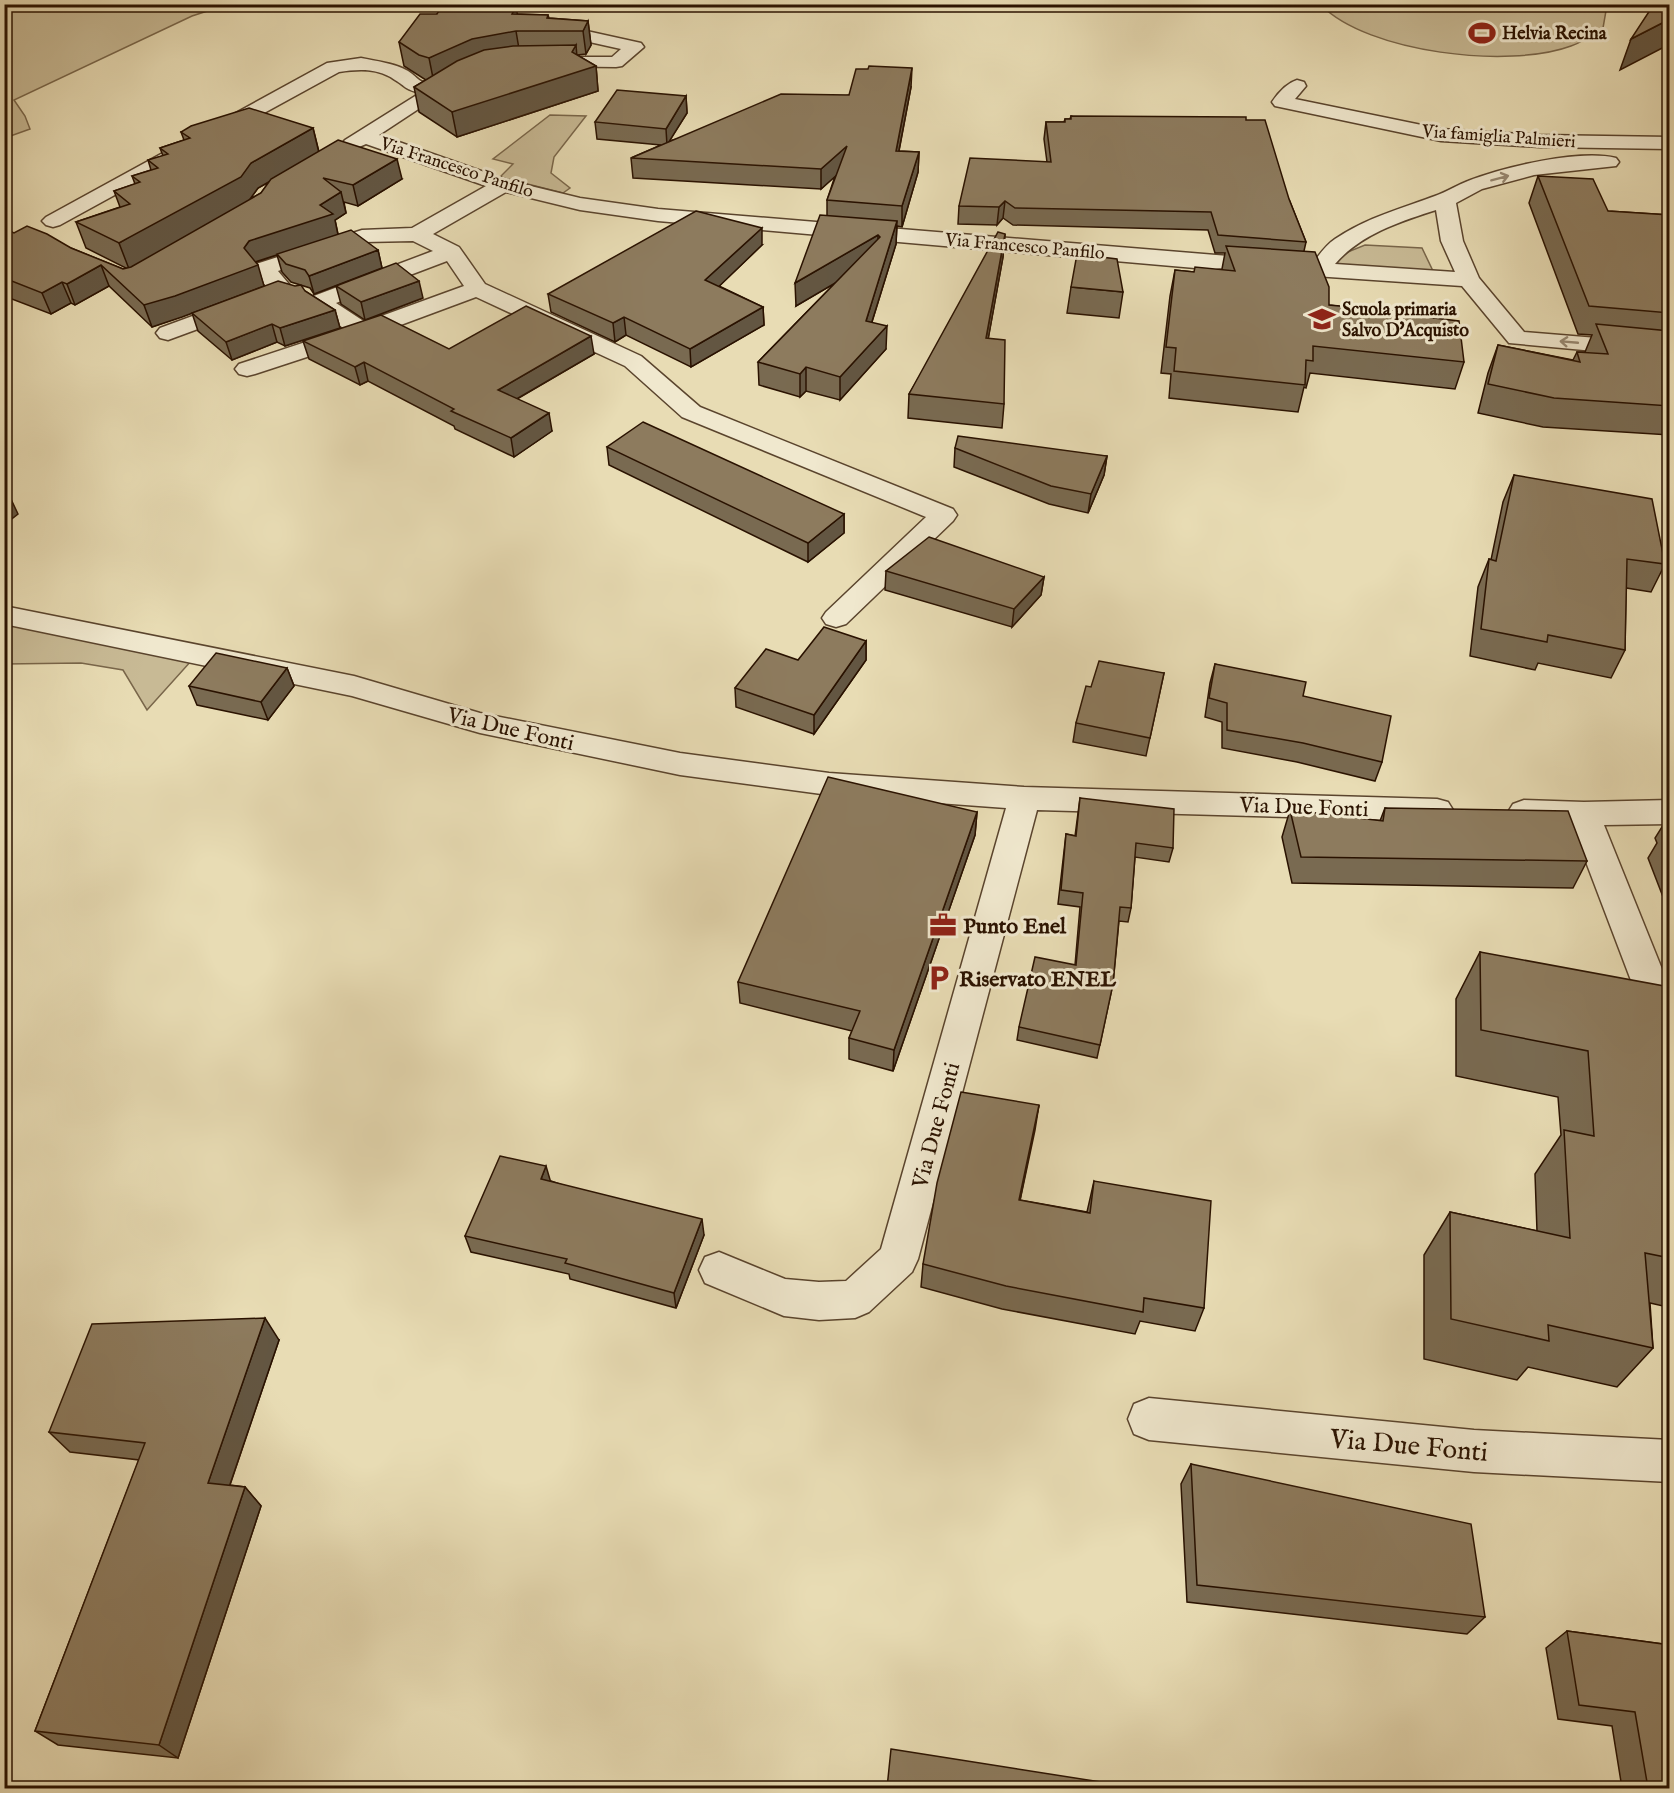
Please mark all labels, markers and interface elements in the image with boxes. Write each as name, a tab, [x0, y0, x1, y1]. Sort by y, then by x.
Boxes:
sports icon: Helvia Recina	[1467, 18, 1497, 48]
place label: Helvia Recina	[1502, 23, 1608, 46]
street label: Via famiglia Palmieri	[1420, 121, 1577, 154]
street label: Via Francesco Panfilo	[376, 132, 536, 204]
one-way arrow	[1490, 172, 1509, 184]
street label: Via Francesco Panfilo	[943, 229, 1106, 266]
place label: Scuola primaria Salvo D'Acquisto	[1342, 299, 1469, 343]
school or university icon: Scuola primaria Salvo D'Acquisto	[1307, 304, 1337, 334]
one-way arrow	[1560, 336, 1580, 347]
street label: Via Due Fonti	[443, 702, 577, 758]
street label: Via Due Fonti	[1238, 792, 1369, 824]
office icon: Punto Enel	[928, 910, 958, 940]
place label: Punto Enel	[963, 913, 1067, 941]
parking icon: Riservato ENEL	[924, 963, 954, 993]
place label: Riservato ENEL	[959, 966, 1117, 994]
street label: Via Due Fonti	[906, 1059, 967, 1193]
street label: Via Due Fonti	[1327, 1423, 1489, 1471]

